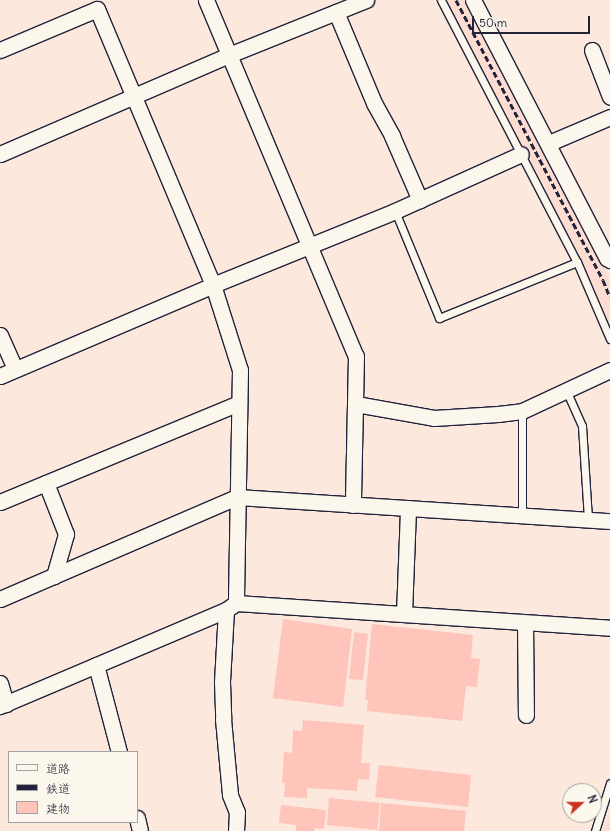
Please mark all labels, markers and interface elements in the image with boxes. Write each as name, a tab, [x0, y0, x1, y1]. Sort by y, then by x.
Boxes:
scale bar	[474, 8, 592, 34]
text: 50 m	[479, 15, 507, 30]
legend	[8, 751, 138, 823]
text: 道路	[46, 761, 70, 776]
text: 鉄道	[46, 781, 70, 796]
north arrow	[562, 783, 602, 823]
text: N	[584, 793, 600, 805]
text: 建物	[46, 801, 70, 816]

